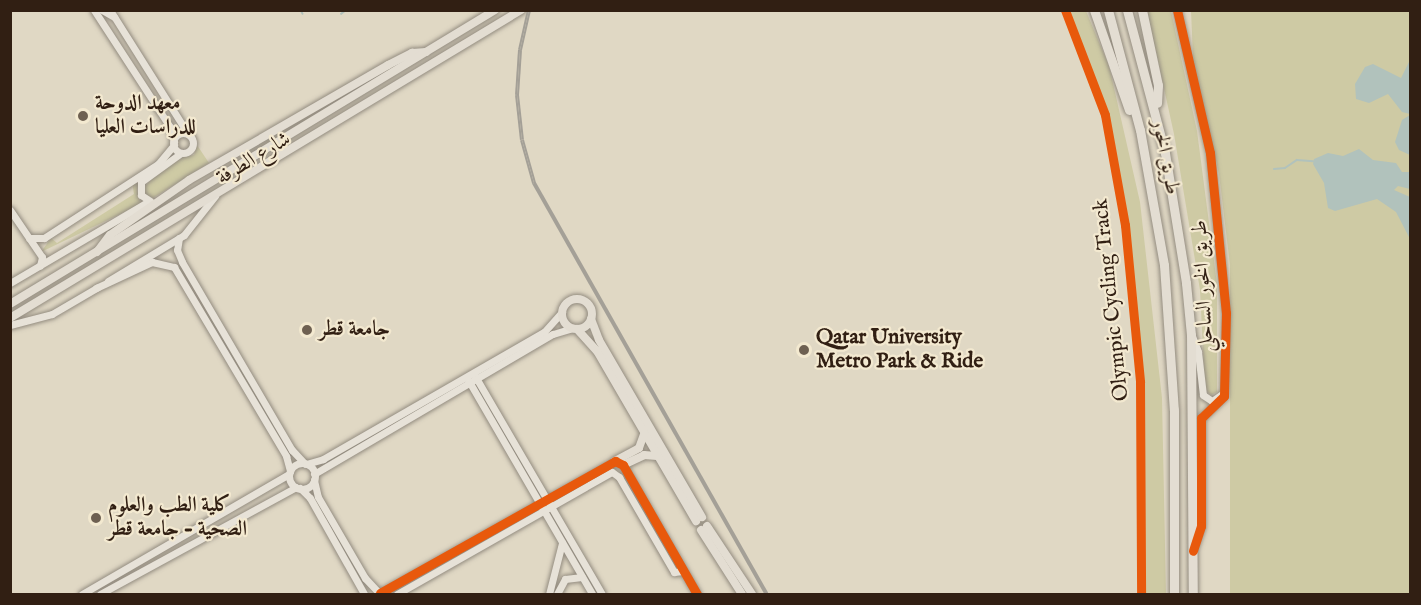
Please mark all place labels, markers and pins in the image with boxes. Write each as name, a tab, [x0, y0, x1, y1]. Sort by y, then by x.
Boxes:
place label: معهد الدوحة للدراسات العليا	[95, 91, 196, 141]
marker: معهد الدوحة للدراسات العليا	[76, 109, 90, 123]
place label: جامعة قطر	[319, 317, 390, 343]
marker: جامعة قطر	[300, 323, 314, 337]
place label: Qatar University Metro Park & Ride	[816, 325, 983, 375]
marker: Qatar University Metro Park & Ride	[797, 343, 811, 357]
place label: كلية الطب والعلوم الصحية - جامعة قطر	[108, 493, 247, 543]
marker: كلية الطب والعلوم الصحية - جامعة قطر	[89, 511, 103, 525]

